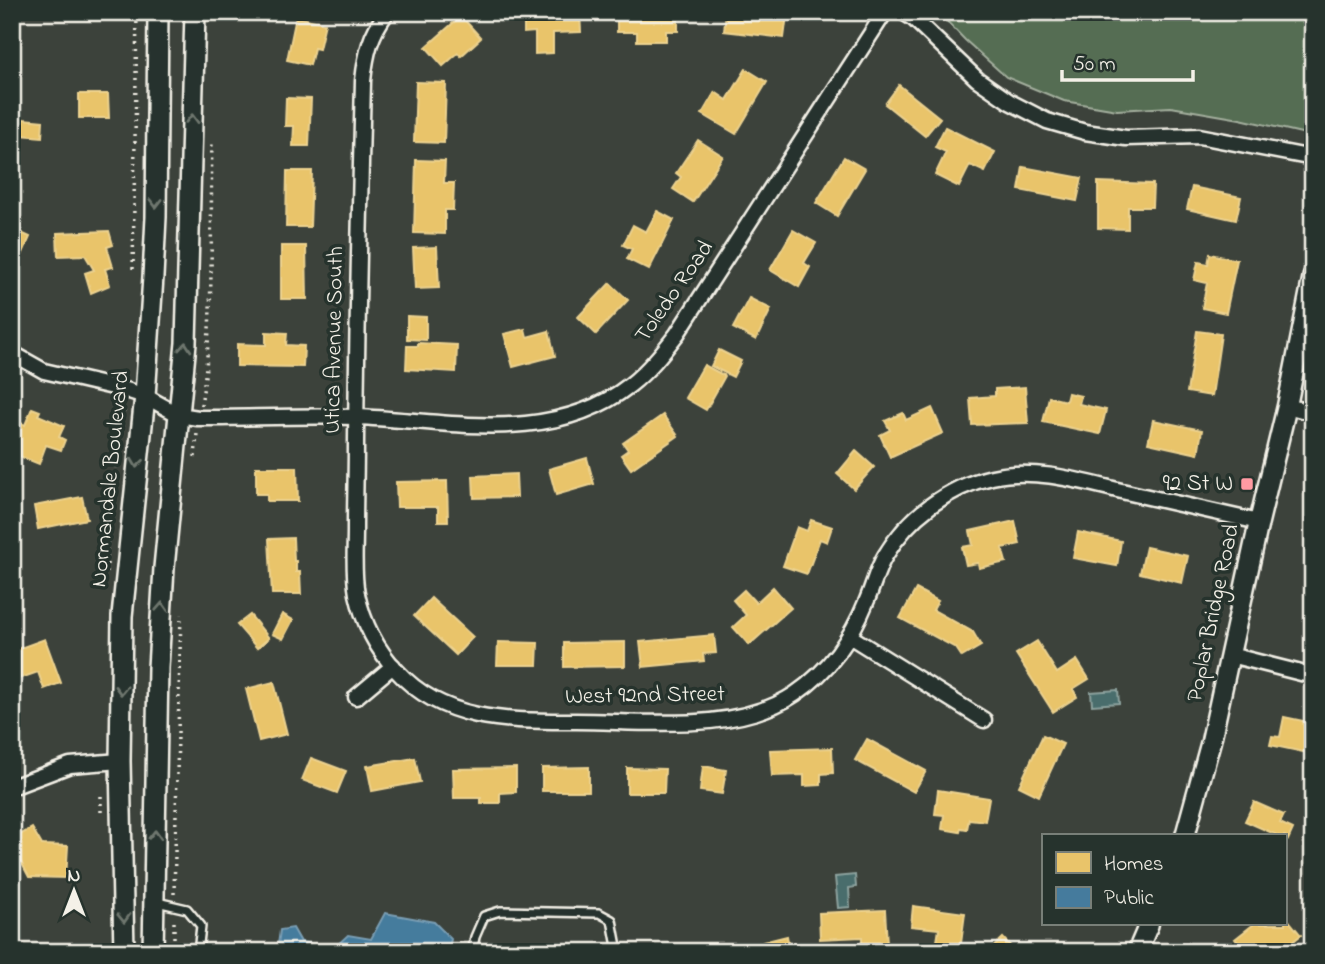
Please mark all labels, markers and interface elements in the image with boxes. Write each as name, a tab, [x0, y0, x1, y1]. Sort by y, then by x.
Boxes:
scale bar	[1062, 38, 1194, 82]
text: 50 m	[1073, 50, 1116, 80]
one-way arrow	[185, 114, 200, 125]
one-way arrow	[148, 198, 164, 209]
street label: Toledo Road	[628, 234, 723, 350]
street label: Utica Avenue South	[317, 246, 353, 434]
one-way arrow	[177, 341, 192, 352]
street label: Normandale Boulevard	[83, 369, 139, 589]
one-way arrow	[129, 458, 144, 469]
place label: 92 St W	[1163, 468, 1233, 501]
marker: 92 St W	[1239, 476, 1255, 492]
street label: Poplar Bridge Road	[1179, 521, 1250, 705]
one-way arrow	[154, 601, 169, 612]
street label: West 92nd Street	[565, 678, 725, 714]
one-way arrow	[113, 685, 129, 696]
one-way arrow	[147, 829, 163, 839]
legend	[1042, 834, 1286, 926]
text: Homes	[1104, 850, 1164, 880]
north arrow	[38, 856, 108, 926]
text: N	[68, 863, 81, 890]
text: Public	[1104, 884, 1155, 914]
one-way arrow	[116, 913, 132, 923]

